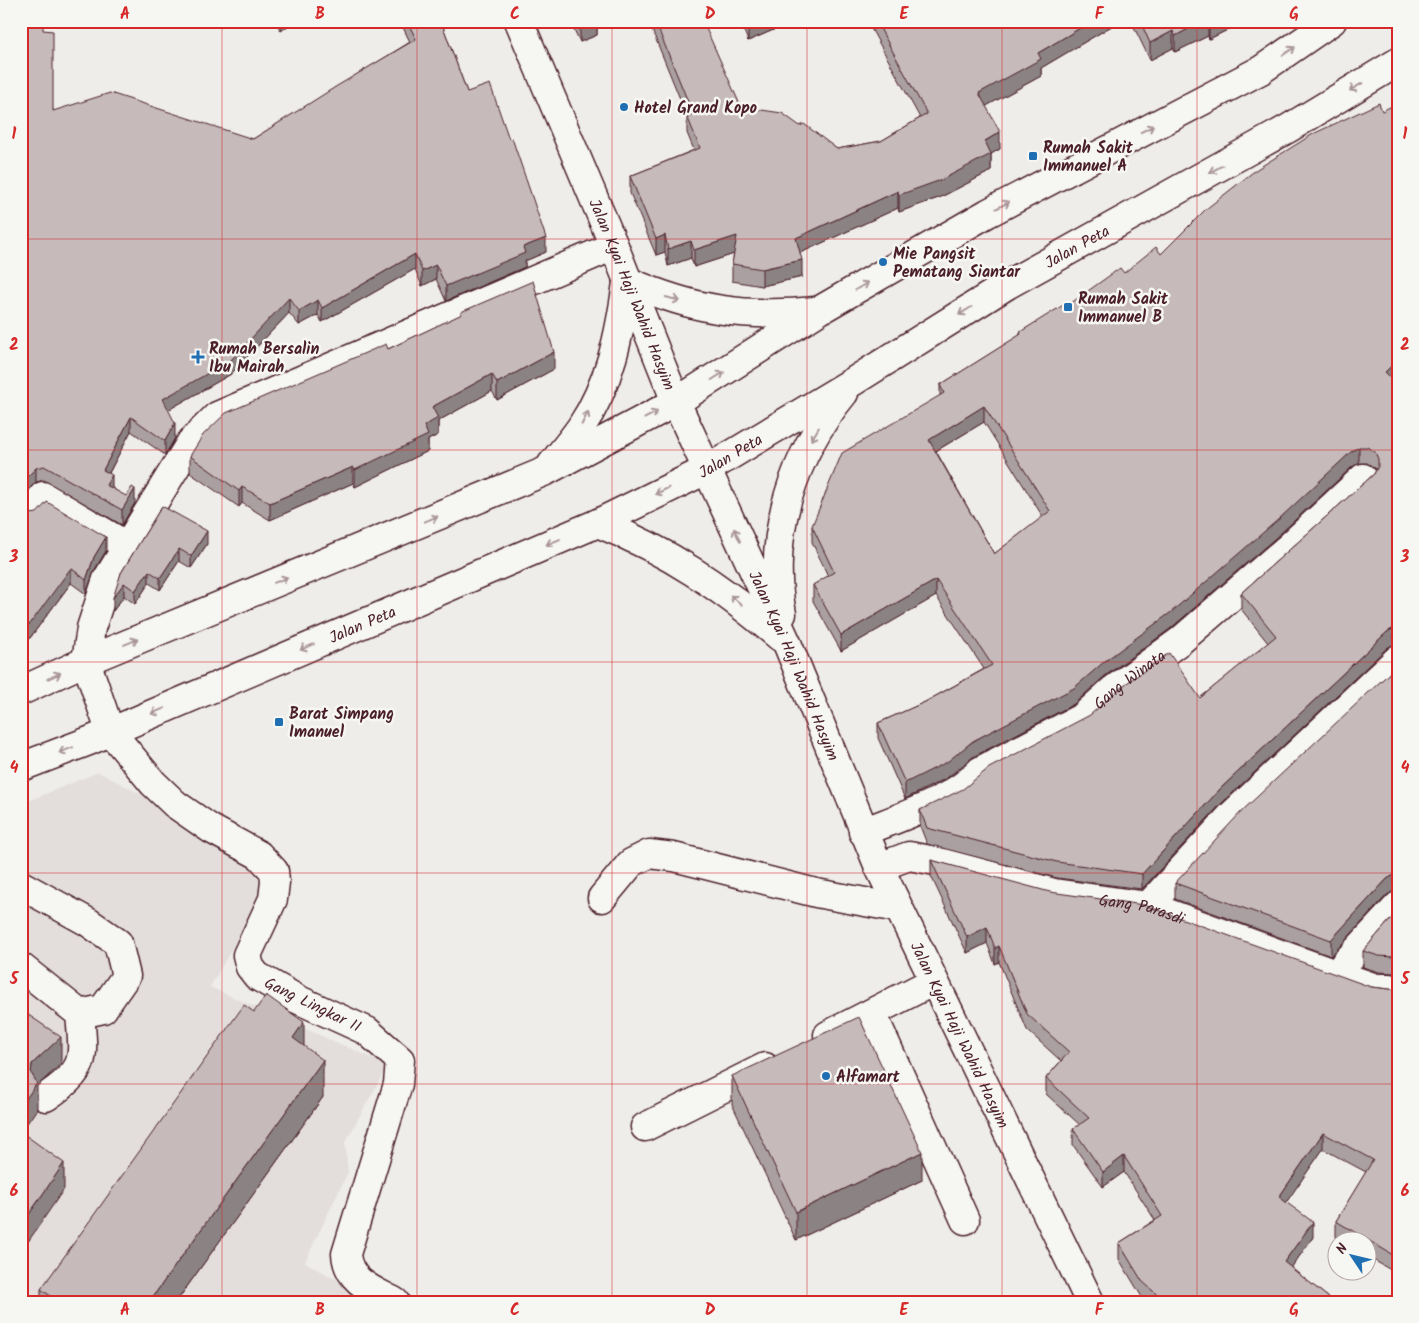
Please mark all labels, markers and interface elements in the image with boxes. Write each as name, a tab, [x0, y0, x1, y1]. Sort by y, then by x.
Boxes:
text: A	[120, 2, 130, 27]
text: B	[315, 2, 325, 27]
text: C	[510, 2, 520, 27]
text: D	[705, 2, 716, 27]
text: E	[900, 2, 910, 27]
text: F	[1095, 2, 1105, 27]
text: G	[1289, 2, 1299, 27]
one-way arrow	[1281, 46, 1295, 56]
one-way arrow	[1350, 83, 1364, 93]
place label: Hotel Grand Kopo	[634, 96, 757, 121]
marker: Hotel Grand Kopo	[618, 101, 630, 113]
text: 1	[12, 122, 17, 147]
text: 1	[1403, 122, 1408, 147]
one-way arrow	[1139, 124, 1154, 134]
place label: Rumah Sakit Immanuel A	[1043, 136, 1134, 179]
marker: Rumah Sakit Immanuel A	[1027, 150, 1039, 162]
one-way arrow	[1209, 164, 1223, 174]
street label: Jalan Kyai Haji Wahid Hasyim	[581, 195, 681, 395]
one-way arrow	[995, 200, 1010, 209]
street label: Jalan Peta	[1040, 219, 1115, 276]
place label: Mie Pangsit Pematang Siantar	[893, 242, 1021, 285]
marker: Mie Pangsit Pematang Siantar	[877, 256, 889, 268]
one-way arrow	[854, 281, 869, 290]
place label: Rumah Sakit Immanuel B	[1078, 287, 1169, 330]
one-way arrow	[664, 295, 680, 305]
marker: Rumah Sakit Immanuel B	[1062, 301, 1074, 313]
one-way arrow	[959, 306, 973, 316]
text: 2	[9, 333, 19, 358]
text: 2	[1400, 333, 1410, 358]
place label: Rumah Bersalin Ibu Mairah	[209, 337, 319, 380]
marker: Rumah Bersalin Ibu Mairah	[191, 350, 205, 364]
one-way arrow	[710, 371, 724, 381]
one-way arrow	[643, 410, 658, 420]
one-way arrow	[580, 411, 590, 426]
one-way arrow	[809, 427, 819, 441]
street label: Jalan Peta	[695, 428, 768, 486]
one-way arrow	[655, 486, 670, 496]
one-way arrow	[424, 513, 439, 522]
one-way arrow	[732, 528, 741, 543]
one-way arrow	[546, 537, 561, 547]
text: 3	[9, 545, 19, 570]
text: 3	[1400, 545, 1410, 570]
street label: Jalan Kyai Haji Wahid Hasyim	[741, 567, 845, 765]
one-way arrow	[273, 575, 288, 585]
one-way arrow	[730, 595, 743, 606]
street label: Jalan Peta	[325, 600, 400, 651]
one-way arrow	[123, 637, 138, 647]
one-way arrow	[300, 642, 315, 652]
street label: Gang Winata	[1088, 644, 1172, 716]
one-way arrow	[46, 671, 61, 681]
place label: Barat Simpang Imanuel	[289, 702, 394, 745]
one-way arrow	[151, 706, 166, 716]
marker: Barat Simpang Imanuel	[273, 716, 285, 728]
one-way arrow	[59, 746, 74, 755]
text: 4	[10, 756, 19, 781]
text: 4	[1401, 756, 1410, 781]
street label: Gang Parasdi	[1097, 888, 1189, 933]
street label: Jalan Kyai Haji Wahid Hasyim	[903, 938, 1015, 1133]
text: 5	[9, 967, 20, 992]
text: 5	[1400, 967, 1411, 992]
street label: Gang Lingkar II	[260, 971, 365, 1040]
place label: Alfamart	[836, 1065, 901, 1090]
marker: Alfamart	[820, 1070, 832, 1082]
text: 6	[10, 1179, 19, 1204]
text: 6	[1401, 1179, 1410, 1204]
north arrow	[1326, 1230, 1376, 1280]
text: N	[1331, 1239, 1354, 1259]
text: A	[120, 1298, 130, 1323]
text: B	[315, 1298, 325, 1323]
text: C	[510, 1298, 520, 1323]
text: D	[705, 1298, 716, 1323]
text: E	[900, 1298, 910, 1323]
text: F	[1095, 1298, 1105, 1323]
text: G	[1289, 1298, 1299, 1323]

